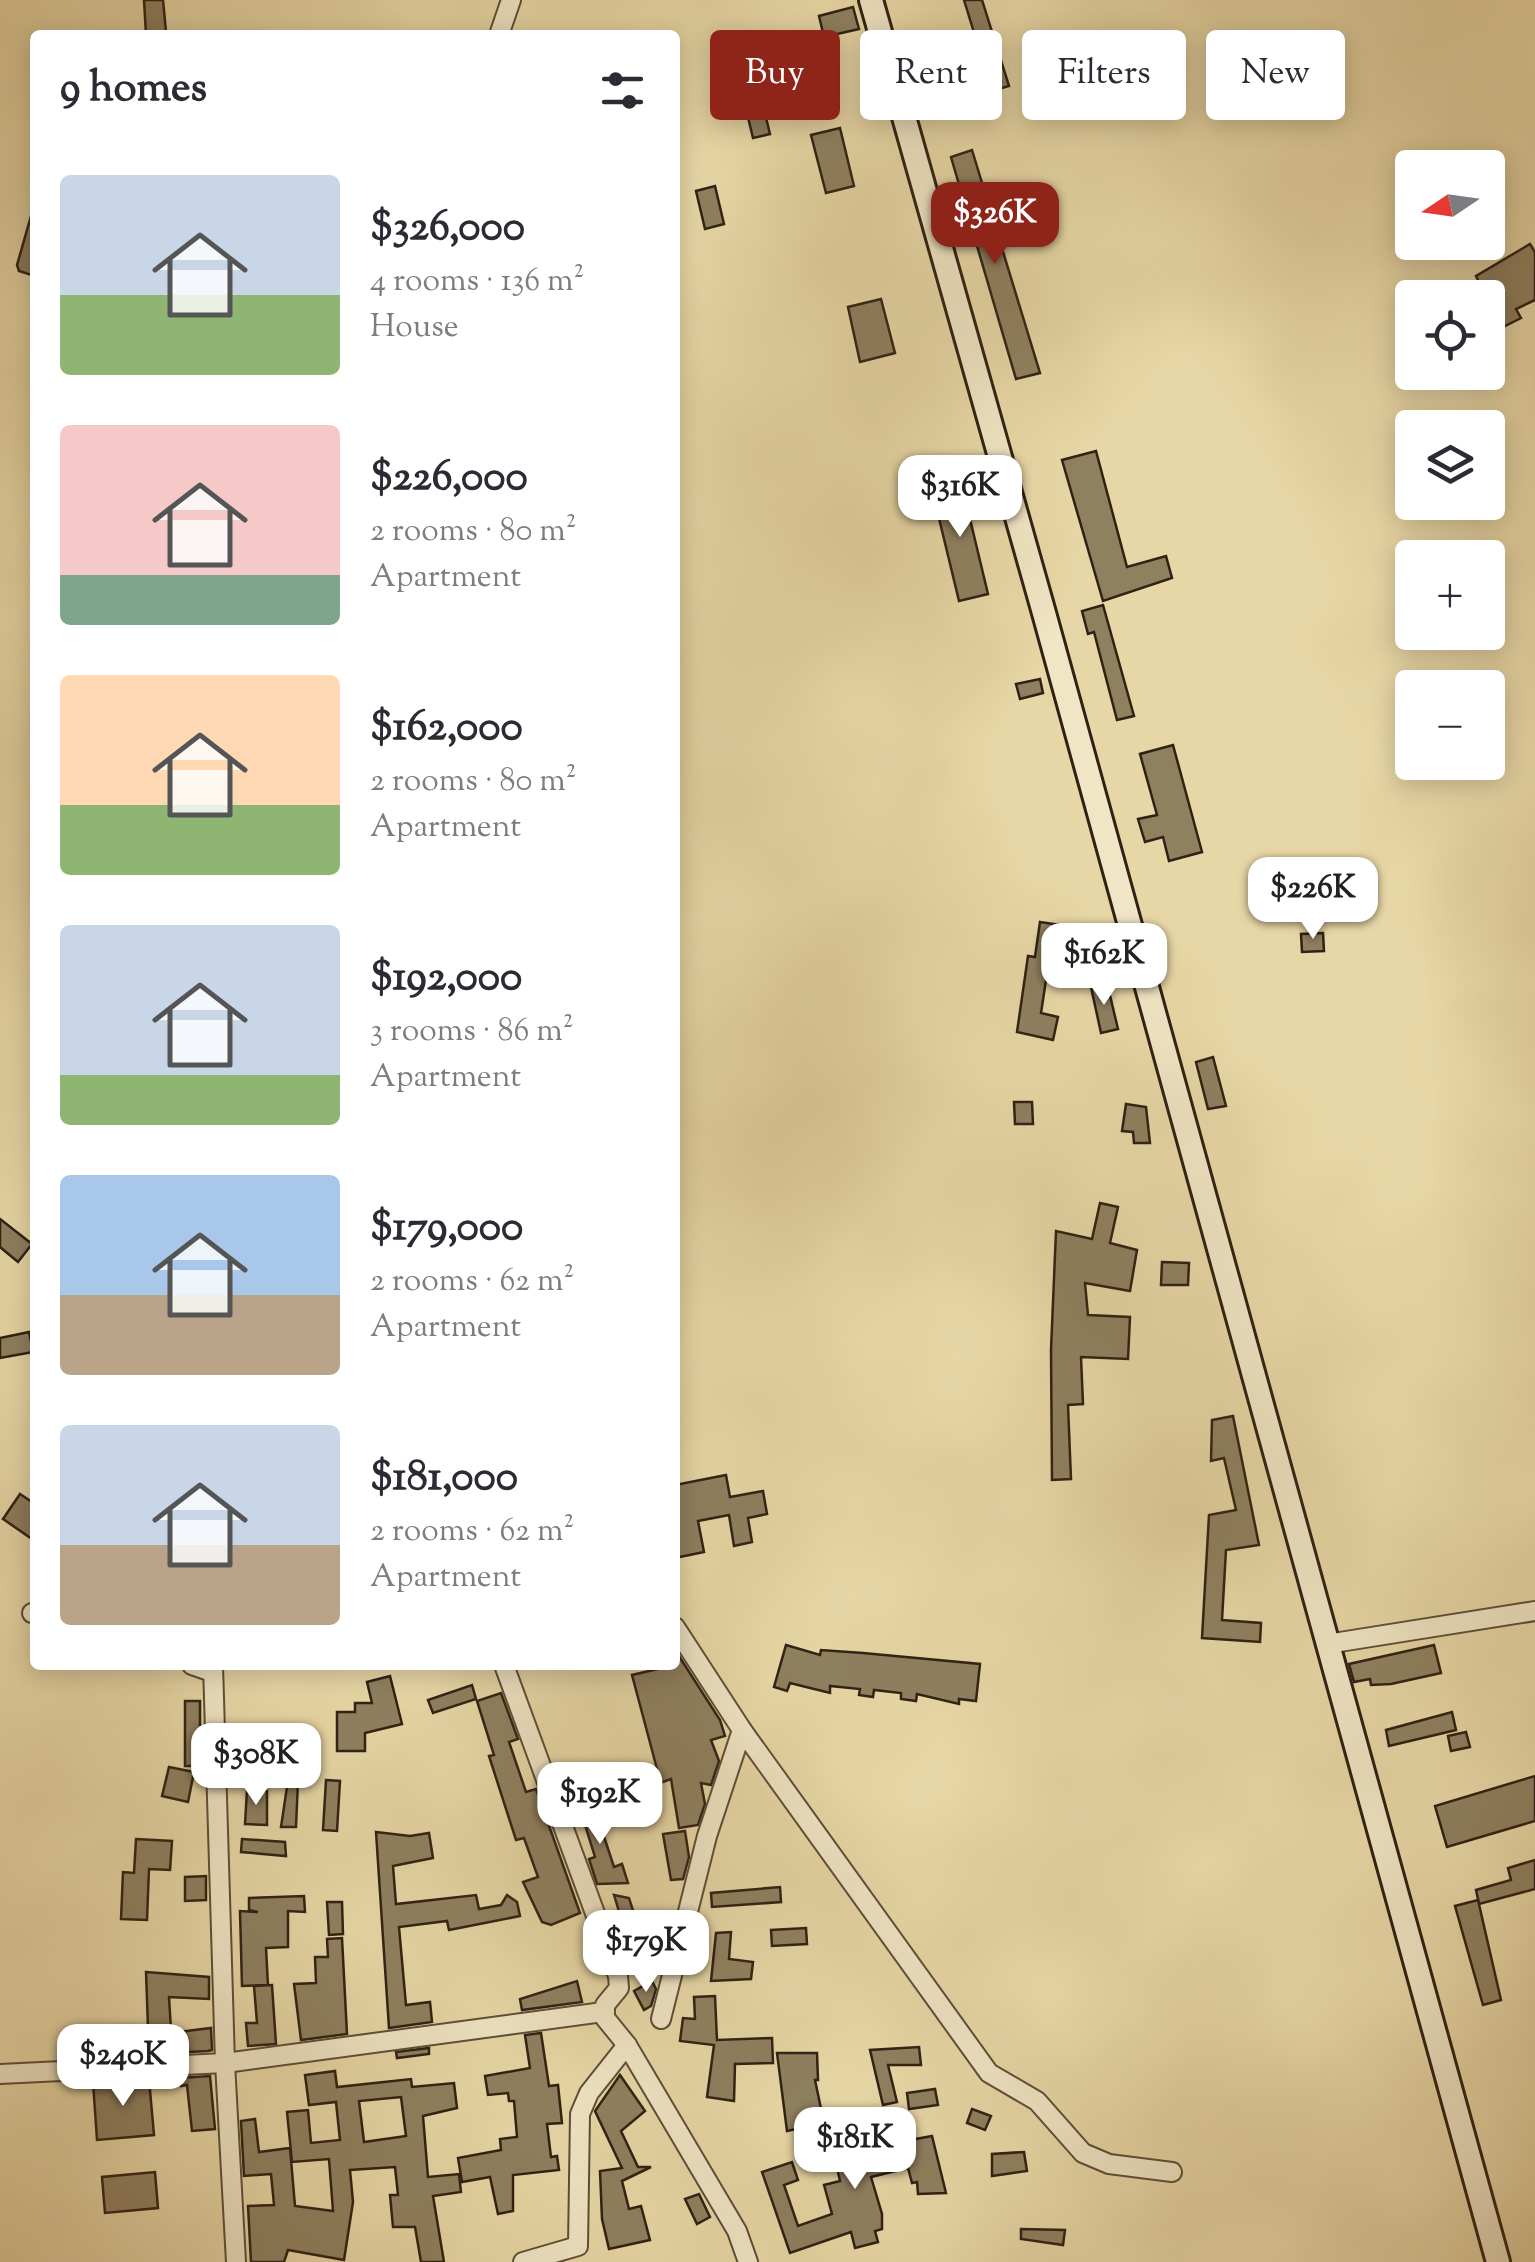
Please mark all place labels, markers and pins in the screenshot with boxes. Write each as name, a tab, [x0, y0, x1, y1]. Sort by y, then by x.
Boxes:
pin: $326K	[925, 182, 1065, 267]
pin: $316K	[890, 455, 1030, 540]
pin: $226K	[1243, 857, 1383, 942]
pin: $162K	[1034, 923, 1174, 1008]
pin: $308K	[186, 1723, 326, 1808]
pin: $192K	[530, 1762, 670, 1847]
pin: $179K	[576, 1910, 716, 1995]
pin: $240K	[53, 2024, 193, 2109]
pin: $181K	[785, 2107, 925, 2192]

